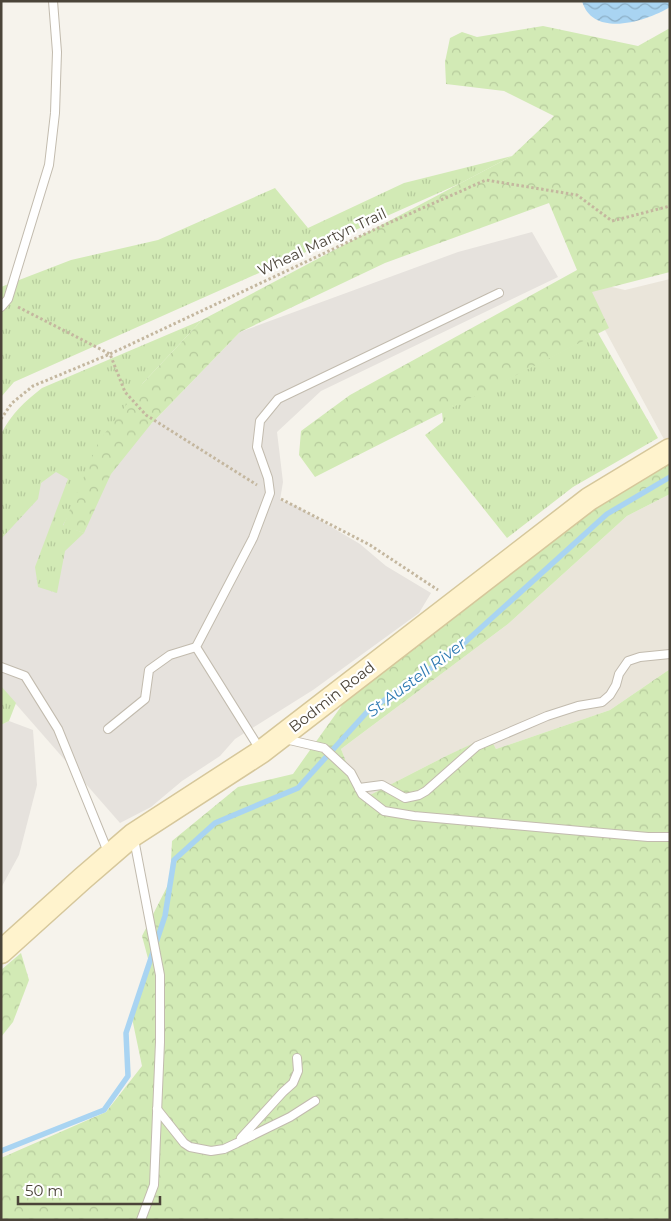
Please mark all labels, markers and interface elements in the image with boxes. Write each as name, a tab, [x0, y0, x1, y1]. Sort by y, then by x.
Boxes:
street label: Wheal Martyn Trail	[254, 203, 389, 280]
water label: St Austell River	[363, 634, 470, 721]
street label: Bodmin Road	[285, 657, 379, 736]
scale bar	[18, 1174, 160, 1206]
text: 50 m	[25, 1181, 63, 1200]

